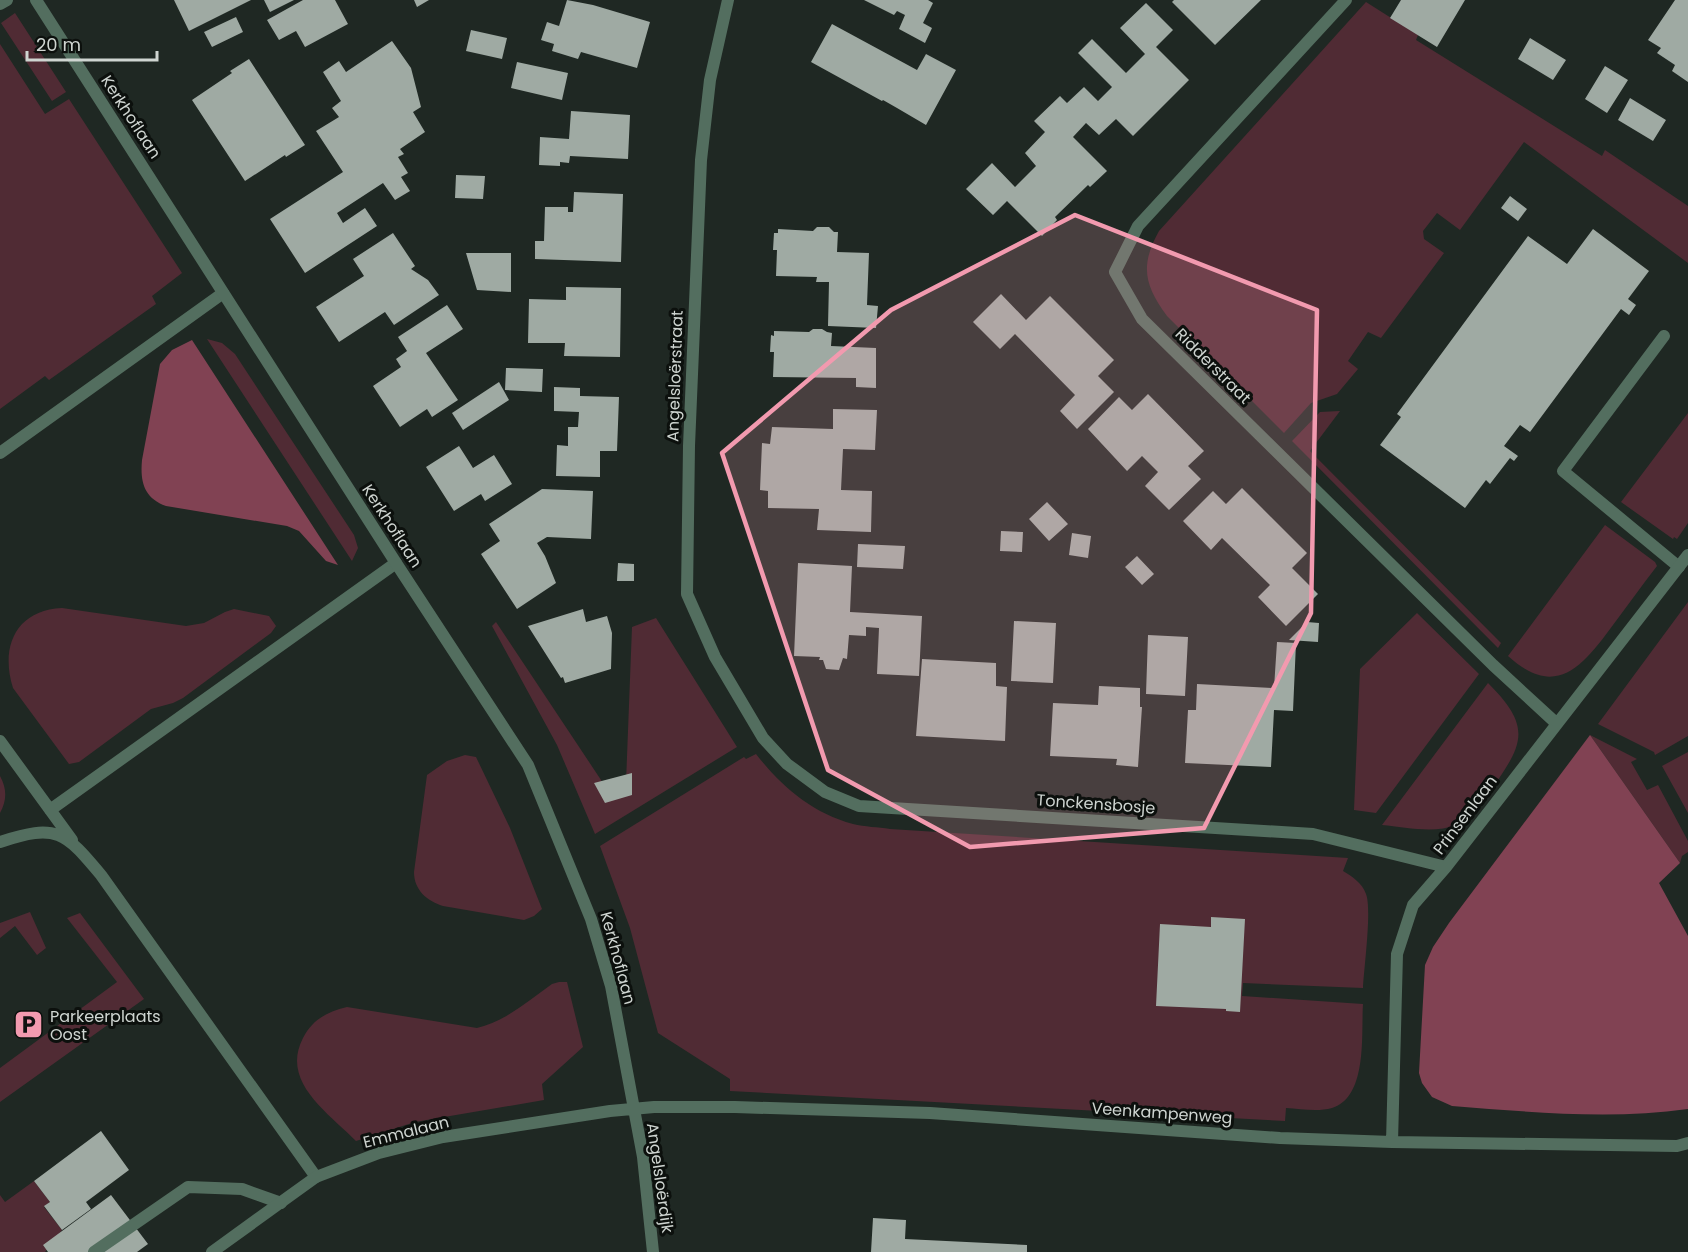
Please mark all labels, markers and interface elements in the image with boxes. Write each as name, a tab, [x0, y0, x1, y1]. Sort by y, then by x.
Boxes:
scale bar	[27, 24, 158, 62]
text: 20 m	[36, 32, 81, 57]
street label: Kerkhoflaan	[95, 71, 167, 163]
street label: Angelsloërstraat	[661, 310, 689, 442]
street label: Ridderstraat	[1170, 323, 1256, 409]
street label: Kerkhoflaan	[356, 480, 428, 572]
street label: Prinsenlaan	[1428, 771, 1502, 859]
street label: Tonckensbosje	[1036, 788, 1156, 820]
street label: Kerkhoflaan	[595, 909, 641, 1007]
place label: Parkeerplaats Oost	[50, 1005, 161, 1046]
parking icon: Parkeerplaats Oost	[13, 1009, 45, 1041]
street label: Veenkampenweg	[1091, 1097, 1233, 1129]
street label: Emmalaan	[361, 1110, 451, 1154]
street label: Angelsloërdijk	[641, 1121, 679, 1235]

